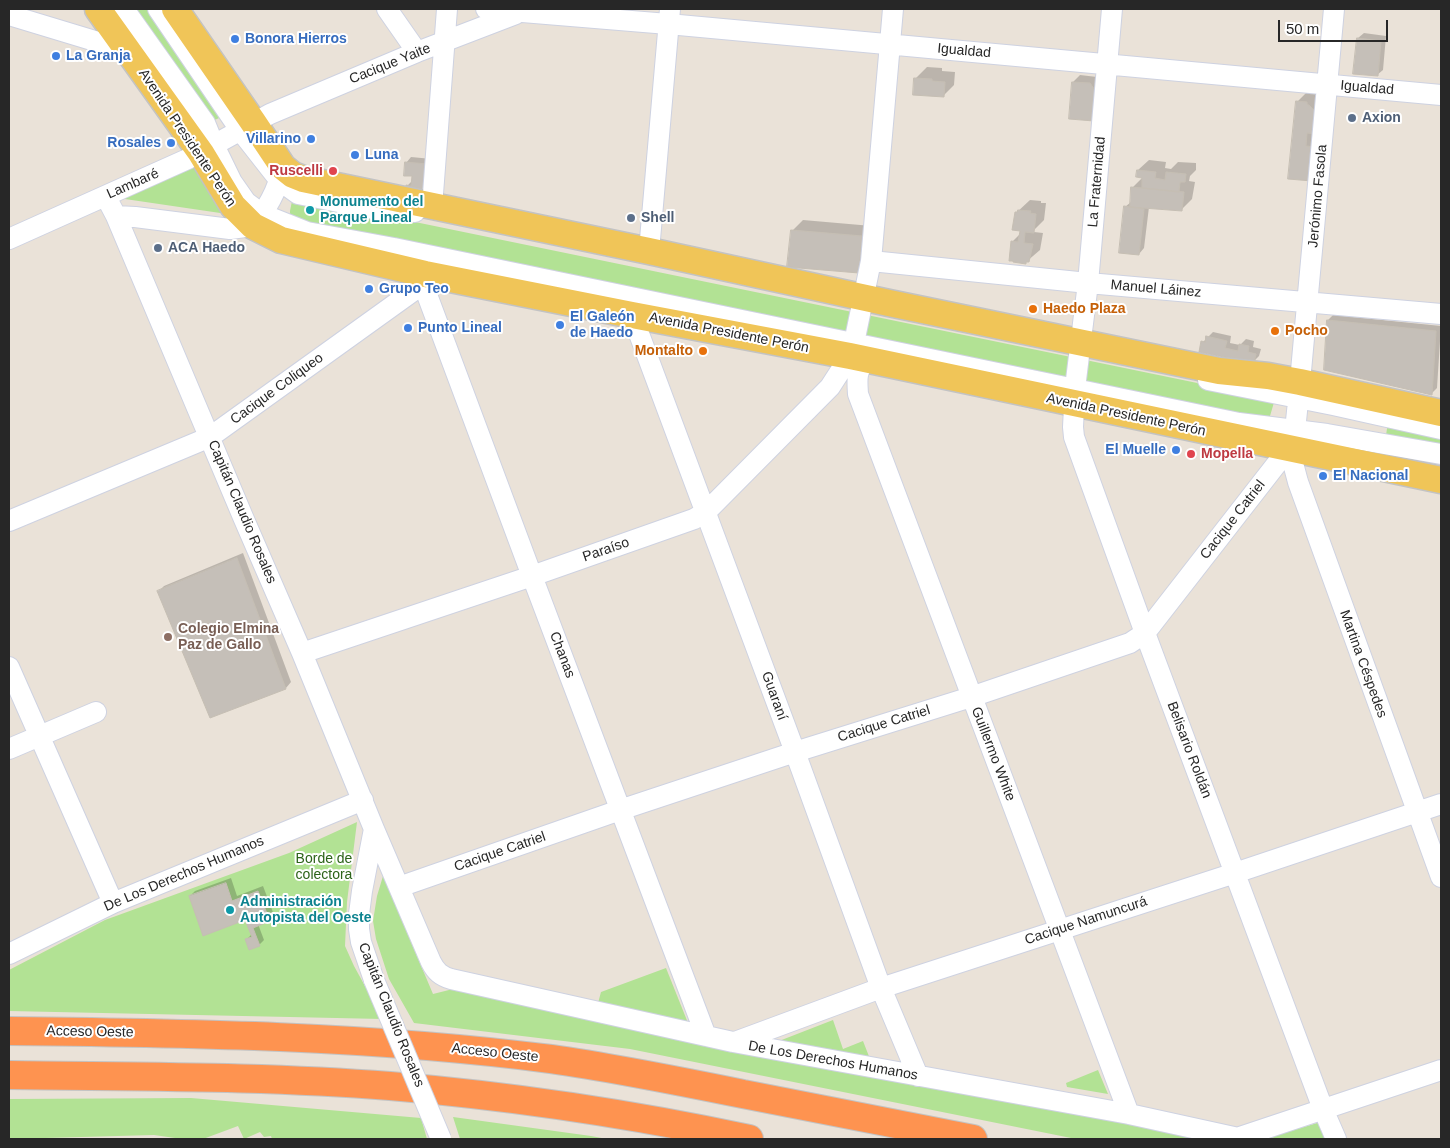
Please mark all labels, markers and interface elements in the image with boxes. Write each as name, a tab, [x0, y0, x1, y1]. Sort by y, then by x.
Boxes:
scale bar	[1280, 10, 1390, 42]
text: 50 m	[1286, 20, 1319, 37]
place label: Bonora Hierros	[245, 31, 347, 47]
marker: Bonora Hierros	[229, 33, 241, 45]
street label: Cacique Yaite	[347, 40, 433, 88]
street label: Igualdad	[937, 40, 991, 62]
place label: La Granja	[66, 48, 131, 64]
marker: La Granja	[50, 50, 62, 62]
street label: Avenida Presidente Perón	[135, 66, 239, 210]
street label: Igualdad	[1340, 77, 1394, 99]
place label: Axion	[1362, 110, 1401, 126]
marker: Axion	[1346, 112, 1358, 124]
place label: Villarino	[246, 131, 301, 147]
marker: Villarino	[305, 133, 317, 145]
place label: Rosales	[107, 135, 161, 151]
street label: La Fraternidad	[1085, 136, 1109, 228]
marker: Rosales	[165, 137, 177, 149]
street label: Jerónimo Fasola	[1305, 144, 1331, 248]
place label: Luna	[365, 147, 398, 163]
marker: Luna	[349, 149, 361, 161]
place label: Ruscelli	[269, 163, 323, 179]
street label: Lambaré	[104, 165, 162, 203]
marker: Ruscelli	[327, 165, 339, 177]
place label: Monumento del Parque Lineal	[320, 194, 423, 226]
marker: Monumento del Parque Lineal	[304, 204, 316, 216]
place label: Shell	[641, 210, 674, 226]
marker: Shell	[625, 212, 637, 224]
place label: ACA Haedo	[168, 240, 245, 256]
marker: ACA Haedo	[152, 242, 164, 254]
street label: Manuel Láinez	[1110, 277, 1202, 301]
place label: Grupo Teo	[379, 281, 449, 297]
marker: Grupo Teo	[363, 283, 375, 295]
place label: Haedo Plaza	[1043, 301, 1125, 317]
marker: Haedo Plaza	[1027, 303, 1039, 315]
place label: El Galeón de Haedo	[570, 309, 635, 342]
street label: Avenida Presidente Perón	[648, 309, 810, 357]
marker: El Galeón de Haedo	[554, 319, 566, 331]
place label: Punto Lineal	[418, 320, 502, 336]
marker: Punto Lineal	[402, 322, 414, 334]
place label: Pocho	[1285, 323, 1328, 339]
marker: Pocho	[1269, 325, 1281, 337]
place label: Montalto	[635, 343, 693, 359]
marker: Montalto	[697, 345, 709, 357]
street label: Cacique Coliqueo	[227, 350, 327, 428]
street label: Avenida Presidente Perón	[1045, 390, 1207, 440]
street label: Capitán Claudio Rosales	[204, 438, 280, 586]
place label: El Muelle	[1105, 442, 1166, 458]
marker: El Muelle	[1170, 444, 1182, 456]
place label: Mopella	[1201, 446, 1253, 462]
marker: Mopella	[1185, 448, 1197, 460]
place label: El Nacional	[1333, 468, 1408, 484]
marker: El Nacional	[1317, 470, 1329, 482]
street label: Cacique Catriel	[1197, 477, 1269, 563]
street label: Paraíso	[580, 534, 632, 566]
street label: Martina Céspedes	[1336, 608, 1390, 720]
place label: Colegio Elmina Paz de Gallo	[178, 621, 279, 654]
street label: Chanas	[546, 629, 578, 681]
marker: Colegio Elmina Paz de Gallo	[162, 631, 174, 643]
street label: Guaraní	[757, 669, 791, 723]
street label: Belisario Roldán	[1163, 699, 1215, 801]
street label: Cacique Catriel	[836, 702, 932, 746]
street label: Guillermo White	[967, 705, 1019, 803]
street label: Cacique Catriel	[452, 828, 548, 876]
street label: De Los Derechos Humanos	[102, 833, 266, 915]
park label: Borde de colectora	[296, 851, 352, 884]
street label: Cacique Namuncurá	[1023, 893, 1149, 949]
place label: Administración Autopista del Oeste	[240, 894, 371, 926]
marker: Administración Autopista del Oeste	[224, 904, 236, 916]
street label: Capitán Claudio Rosales	[354, 940, 428, 1090]
street label: Acceso Oeste	[46, 1023, 134, 1041]
street label: De Los Derechos Humanos	[747, 1038, 919, 1084]
street label: Acceso Oeste	[451, 1040, 539, 1066]

